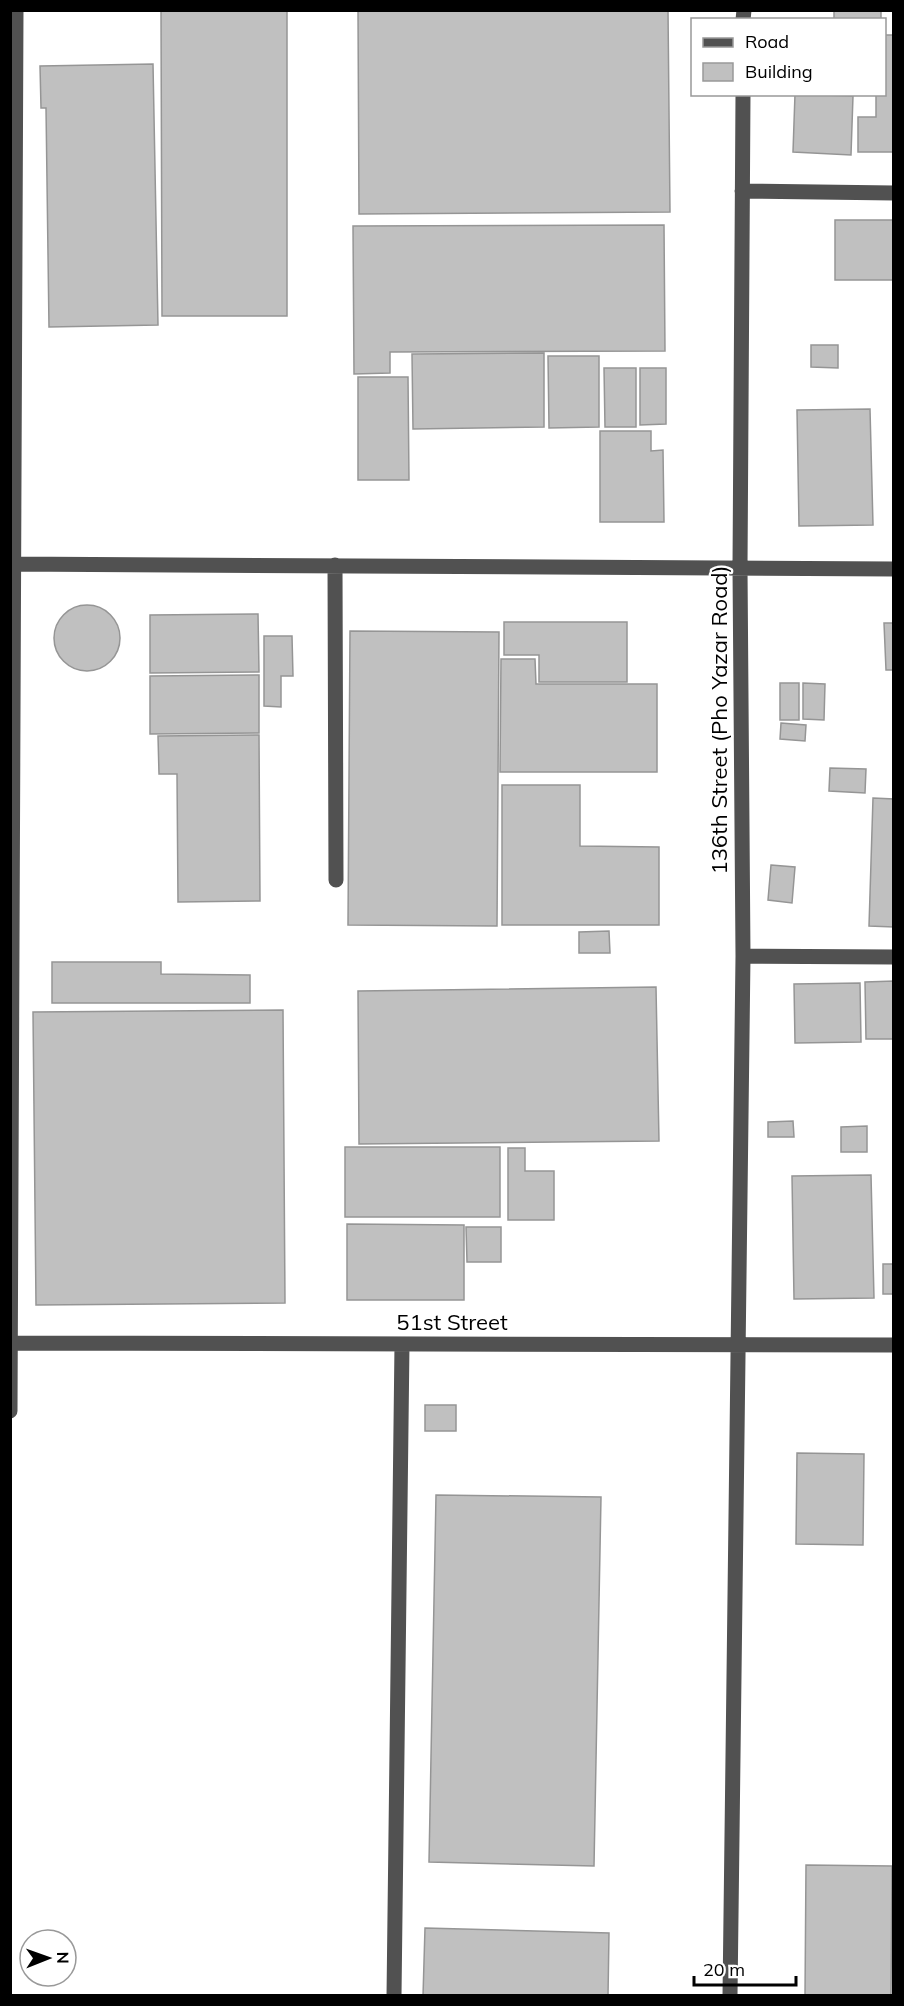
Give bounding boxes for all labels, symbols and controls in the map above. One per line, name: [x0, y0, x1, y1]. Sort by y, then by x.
legend: [691, 18, 886, 96]
text: Road: [745, 30, 789, 53]
text: Building: [745, 60, 813, 83]
street label: 136th Street (Pho Yazar Road): [705, 565, 733, 875]
street label: 51st Street: [396, 1308, 508, 1336]
north arrow: [18, 1928, 78, 1988]
scale bar: [694, 1949, 796, 1987]
text: N: [53, 1952, 73, 1964]
text: 20 m: [703, 1958, 745, 1981]

